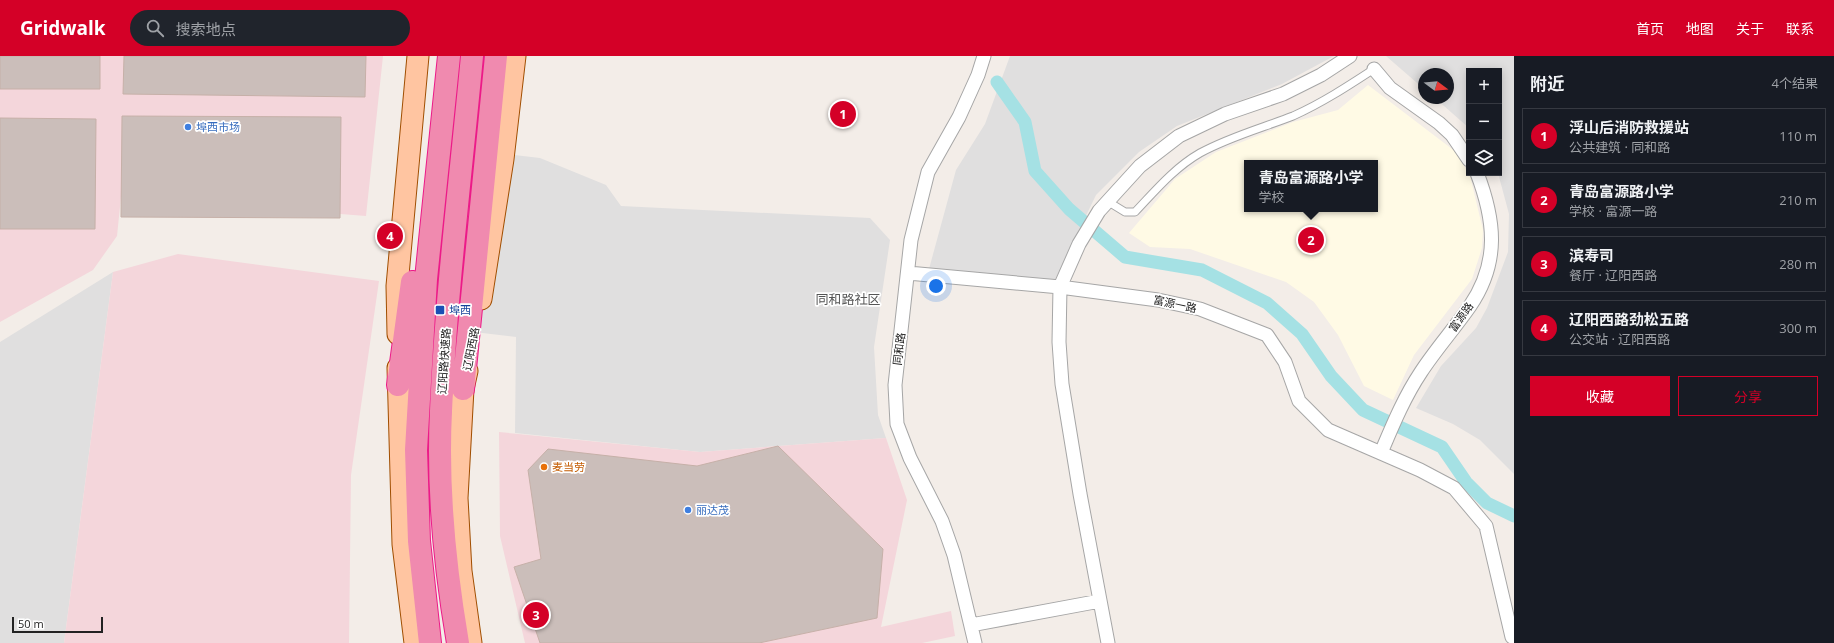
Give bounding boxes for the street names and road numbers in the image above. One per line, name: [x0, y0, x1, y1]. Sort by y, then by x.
street label: 富源一路: [1152, 292, 1198, 315]
street label: 富源路: [1445, 299, 1476, 335]
street label: 辽阳西路: [459, 326, 482, 372]
street label: 辽阳路快速路: [434, 328, 453, 394]
street label: 同和路: [889, 332, 908, 366]

